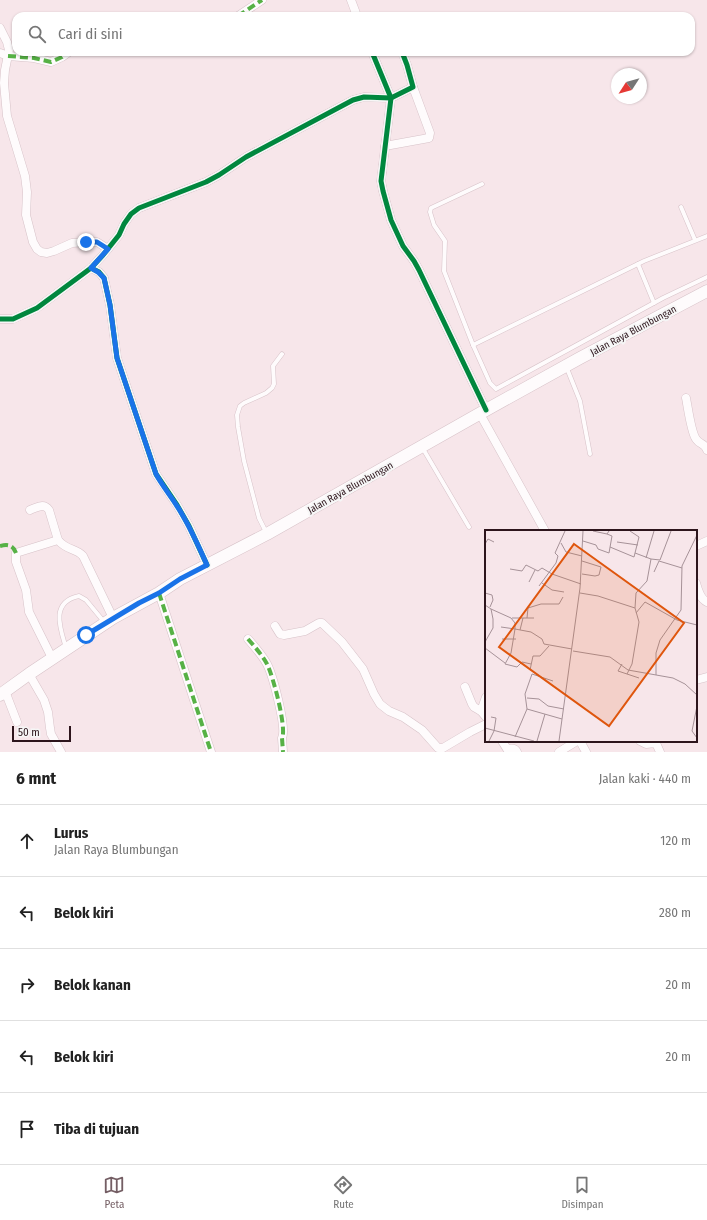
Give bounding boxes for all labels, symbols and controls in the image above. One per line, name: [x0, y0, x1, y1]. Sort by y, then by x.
search box: [12, 12, 695, 56]
icon: search: [26, 23, 48, 45]
text: Cari di sini: [58, 25, 123, 43]
north arrow: [611, 68, 647, 104]
route end: [77, 233, 95, 251]
street label: Jalan Raya Blumbungan: [588, 303, 679, 359]
street label: Jalan Raya Blumbungan: [306, 459, 395, 516]
inset map: [485, 530, 697, 742]
route start: [77, 626, 95, 644]
scale bar: [12, 724, 71, 743]
text: 50 m: [18, 726, 40, 739]
text: 6 mnt: [16, 768, 56, 789]
text: Jalan kaki · 440 m: [599, 771, 691, 786]
text: Lurus: [54, 824, 88, 842]
icon: ahead: [16, 830, 38, 852]
text: 120 m: [660, 833, 691, 848]
text: Jalan Raya Blumbungan: [54, 842, 179, 857]
icon: left: [16, 902, 38, 924]
text: Belok kiri: [54, 904, 114, 922]
text: 280 m: [659, 905, 691, 920]
icon: right: [16, 974, 38, 996]
text: Belok kanan: [54, 976, 131, 994]
text: 20 m: [665, 977, 691, 992]
icon: left: [16, 1046, 38, 1068]
text: Belok kiri: [54, 1048, 114, 1066]
text: 20 m: [665, 1049, 691, 1064]
icon: arrive: [16, 1118, 38, 1140]
text: Tiba di tujuan: [54, 1120, 139, 1138]
tab: Peta: [103, 1174, 125, 1211]
tab: Rute: [332, 1174, 354, 1211]
tab: Disimpan: [561, 1174, 603, 1211]

